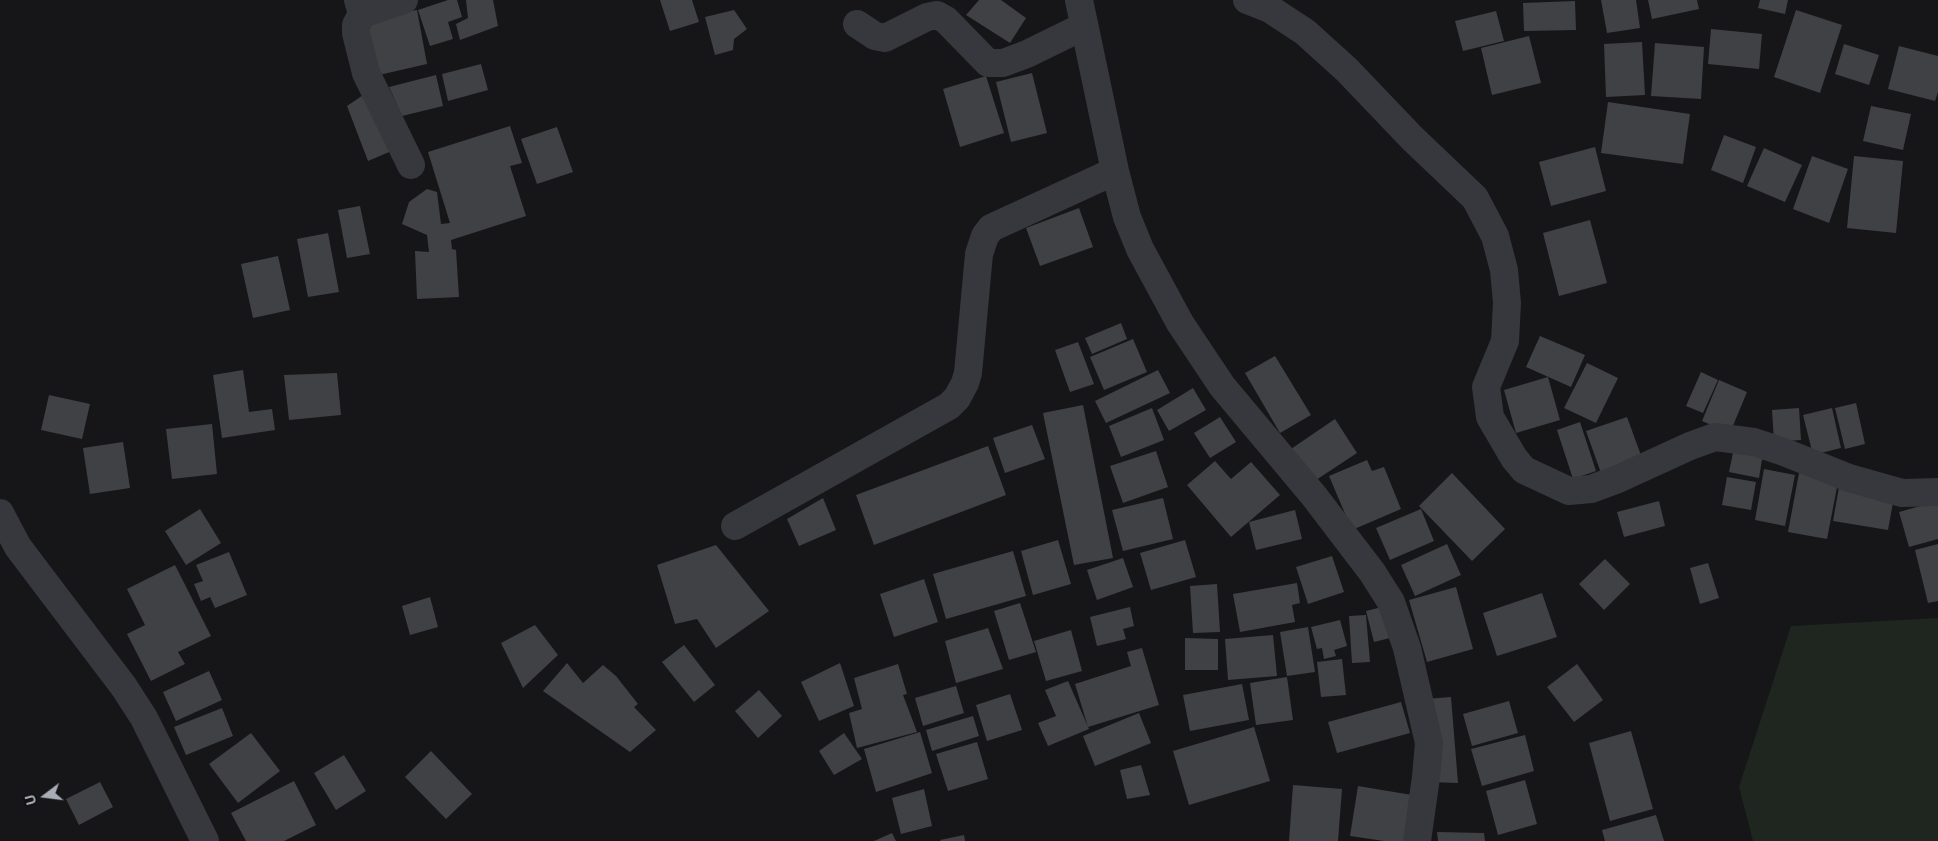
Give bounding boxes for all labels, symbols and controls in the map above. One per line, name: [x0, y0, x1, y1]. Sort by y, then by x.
north arrow: [20, 771, 70, 821]
text: U: [19, 792, 41, 808]

